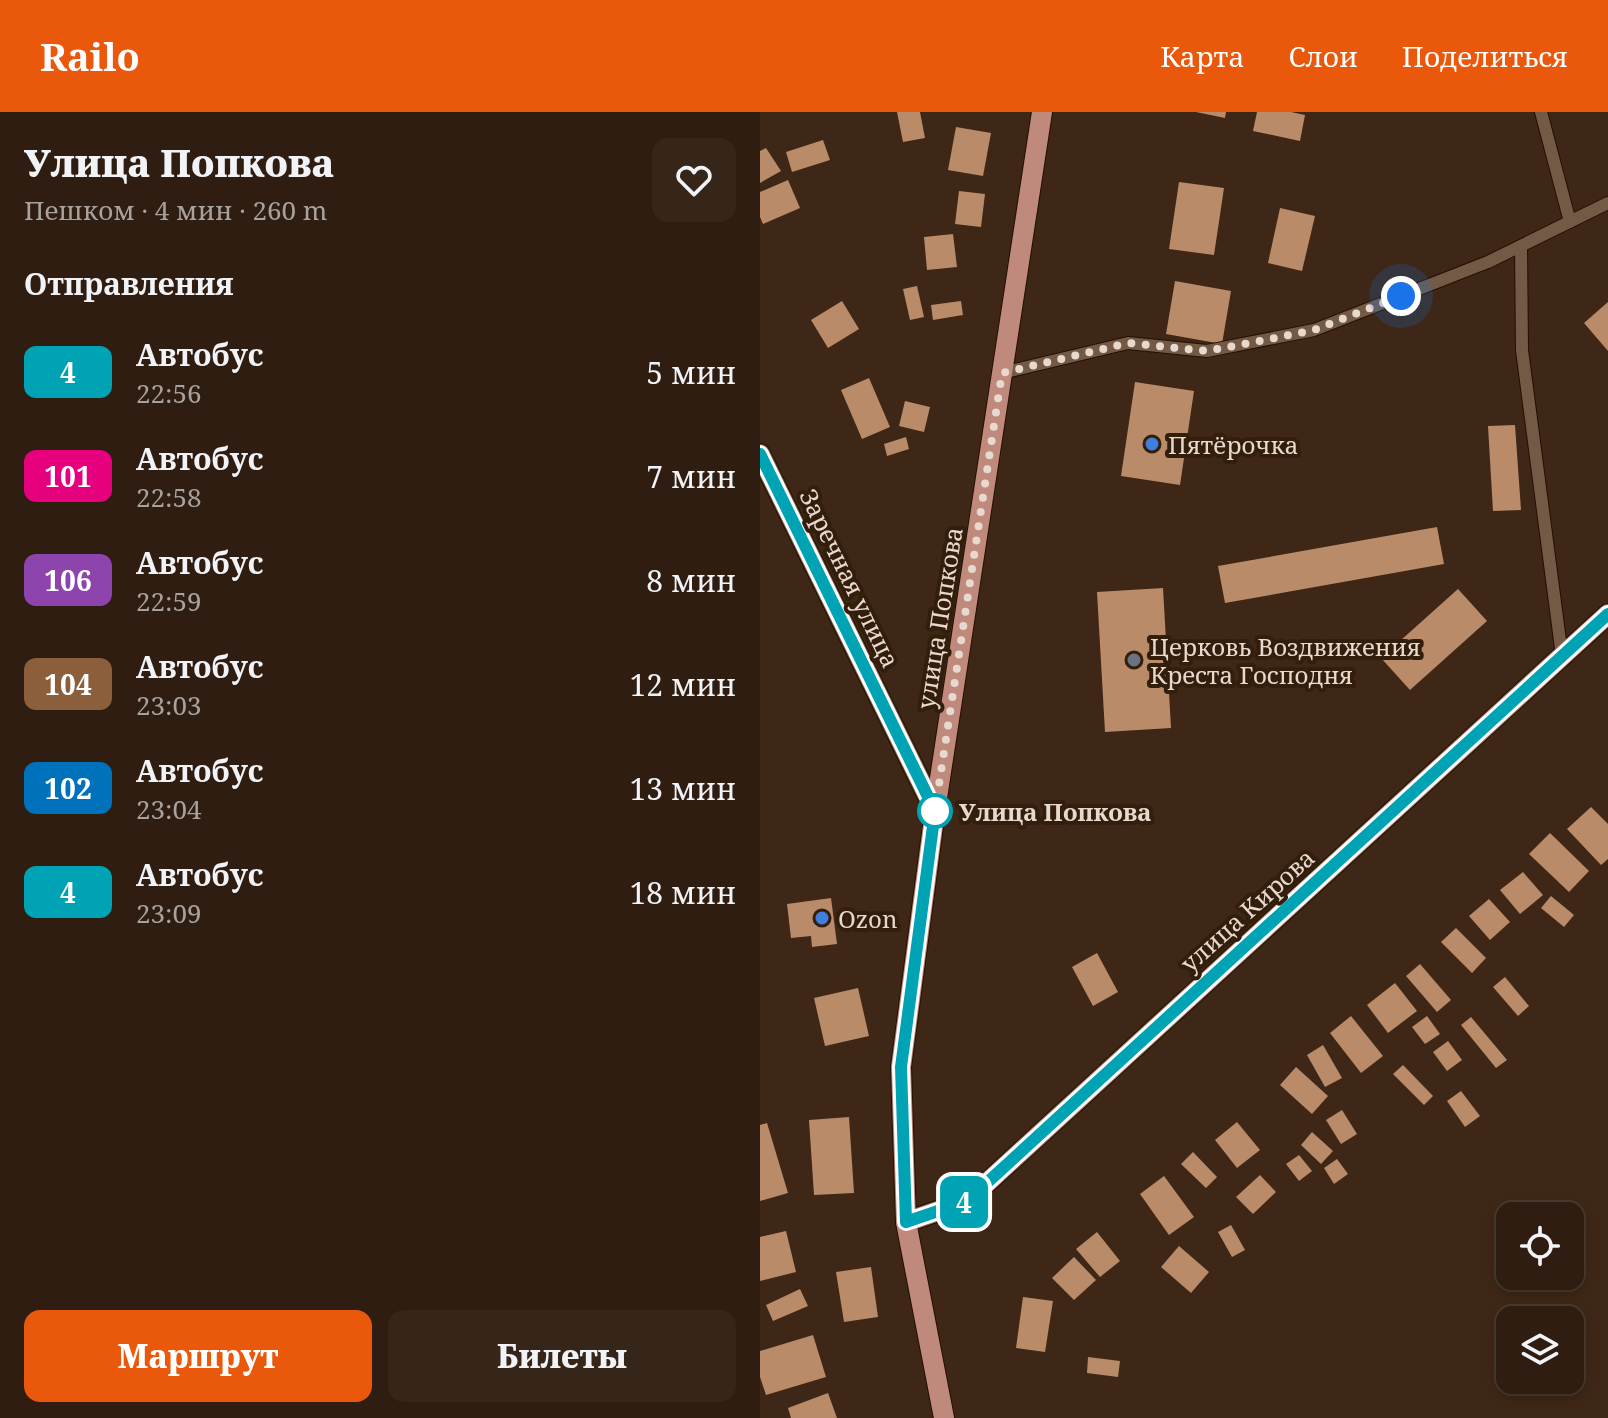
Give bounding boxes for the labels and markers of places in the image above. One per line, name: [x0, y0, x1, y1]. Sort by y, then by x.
place label: Пятёрочка: [1168, 428, 1298, 461]
marker: Пятёрочка: [1143, 435, 1161, 453]
place label: Церковь Воздвижения Креста Господня: [1150, 630, 1421, 691]
marker: Церковь Воздвижения Креста Господня: [1125, 651, 1143, 669]
marker: Улица Попкова: [918, 794, 952, 828]
place label: Улица Попкова: [959, 795, 1152, 828]
place label: Ozon: [838, 902, 897, 935]
marker: Ozon: [813, 909, 831, 927]

